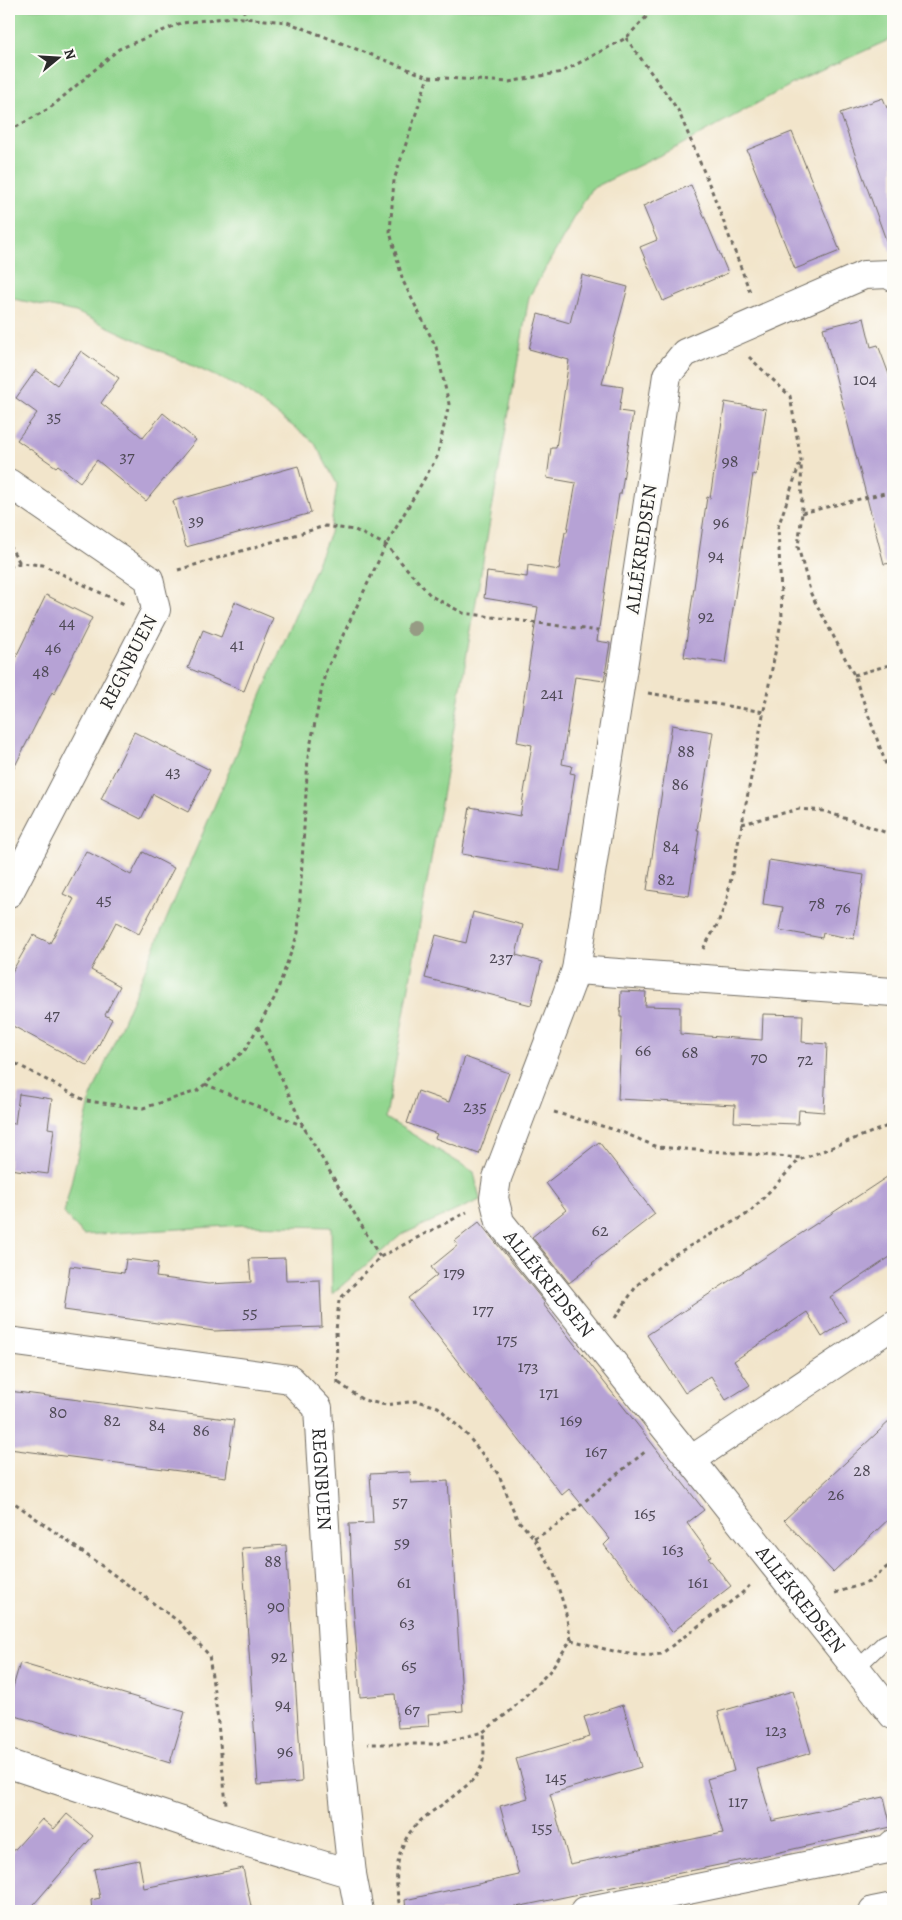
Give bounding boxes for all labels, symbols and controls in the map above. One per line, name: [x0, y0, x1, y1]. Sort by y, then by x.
north arrow: [32, 32, 82, 82]
text: N: [59, 46, 80, 62]
house number: 104: [853, 367, 877, 391]
house number: 35: [46, 404, 62, 428]
house number: 37: [119, 444, 135, 468]
house number: 98: [722, 449, 738, 473]
street label: ALLÉKREDSEN: [618, 483, 663, 616]
house number: 39: [188, 508, 204, 532]
house number: 96: [713, 510, 729, 534]
house number: 94: [708, 543, 724, 567]
house number: 92: [698, 604, 715, 628]
house number: 44: [59, 610, 75, 634]
street label: REGNBUEN: [93, 610, 163, 714]
house number: 41: [230, 632, 244, 656]
house number: 46: [45, 635, 61, 659]
house number: 48: [33, 659, 49, 683]
house number: 241: [541, 681, 563, 705]
house number: 88: [677, 739, 695, 763]
house number: 43: [165, 759, 181, 783]
house number: 86: [671, 772, 689, 796]
house number: 84: [663, 834, 679, 858]
house number: 82: [657, 867, 675, 891]
house number: 45: [96, 887, 112, 911]
house number: 78: [809, 891, 825, 915]
house number: 76: [835, 895, 851, 919]
house number: 237: [489, 945, 513, 969]
house number: 47: [44, 1002, 60, 1026]
house number: 66: [635, 1038, 651, 1062]
house number: 68: [681, 1040, 699, 1064]
house number: 70: [750, 1045, 768, 1069]
house number: 72: [797, 1047, 813, 1071]
house number: 235: [463, 1094, 487, 1118]
house number: 62: [592, 1218, 609, 1242]
street label: ALLÉKREDSEN: [497, 1223, 601, 1343]
house number: 179: [443, 1260, 465, 1284]
house number: 177: [472, 1297, 494, 1321]
house number: 55: [242, 1300, 258, 1324]
house number: 175: [496, 1327, 518, 1351]
house number: 173: [517, 1354, 539, 1378]
house number: 171: [539, 1380, 559, 1404]
house number: 80: [49, 1400, 67, 1424]
house number: 82: [103, 1408, 121, 1432]
house number: 169: [560, 1408, 582, 1432]
house number: 84: [149, 1413, 165, 1437]
house number: 86: [192, 1418, 210, 1442]
street label: REGNBUEN: [306, 1427, 339, 1531]
house number: 167: [585, 1439, 607, 1463]
house number: 28: [853, 1458, 871, 1482]
house number: 26: [828, 1482, 844, 1506]
house number: 57: [392, 1489, 408, 1513]
house number: 165: [634, 1501, 656, 1525]
house number: 59: [394, 1530, 410, 1554]
house number: 163: [662, 1537, 684, 1561]
street label: ALLÉKREDSEN: [749, 1539, 852, 1659]
house number: 88: [264, 1549, 282, 1573]
house number: 61: [397, 1570, 411, 1594]
house number: 161: [688, 1570, 708, 1594]
house number: 90: [267, 1594, 285, 1618]
house number: 63: [399, 1610, 415, 1634]
house number: 92: [271, 1644, 288, 1668]
house number: 65: [401, 1653, 417, 1677]
house number: 94: [275, 1692, 291, 1716]
house number: 67: [404, 1697, 420, 1721]
house number: 123: [765, 1718, 787, 1742]
house number: 96: [277, 1739, 293, 1763]
house number: 145: [545, 1765, 567, 1789]
house number: 117: [728, 1789, 748, 1813]
house number: 155: [531, 1815, 553, 1839]

